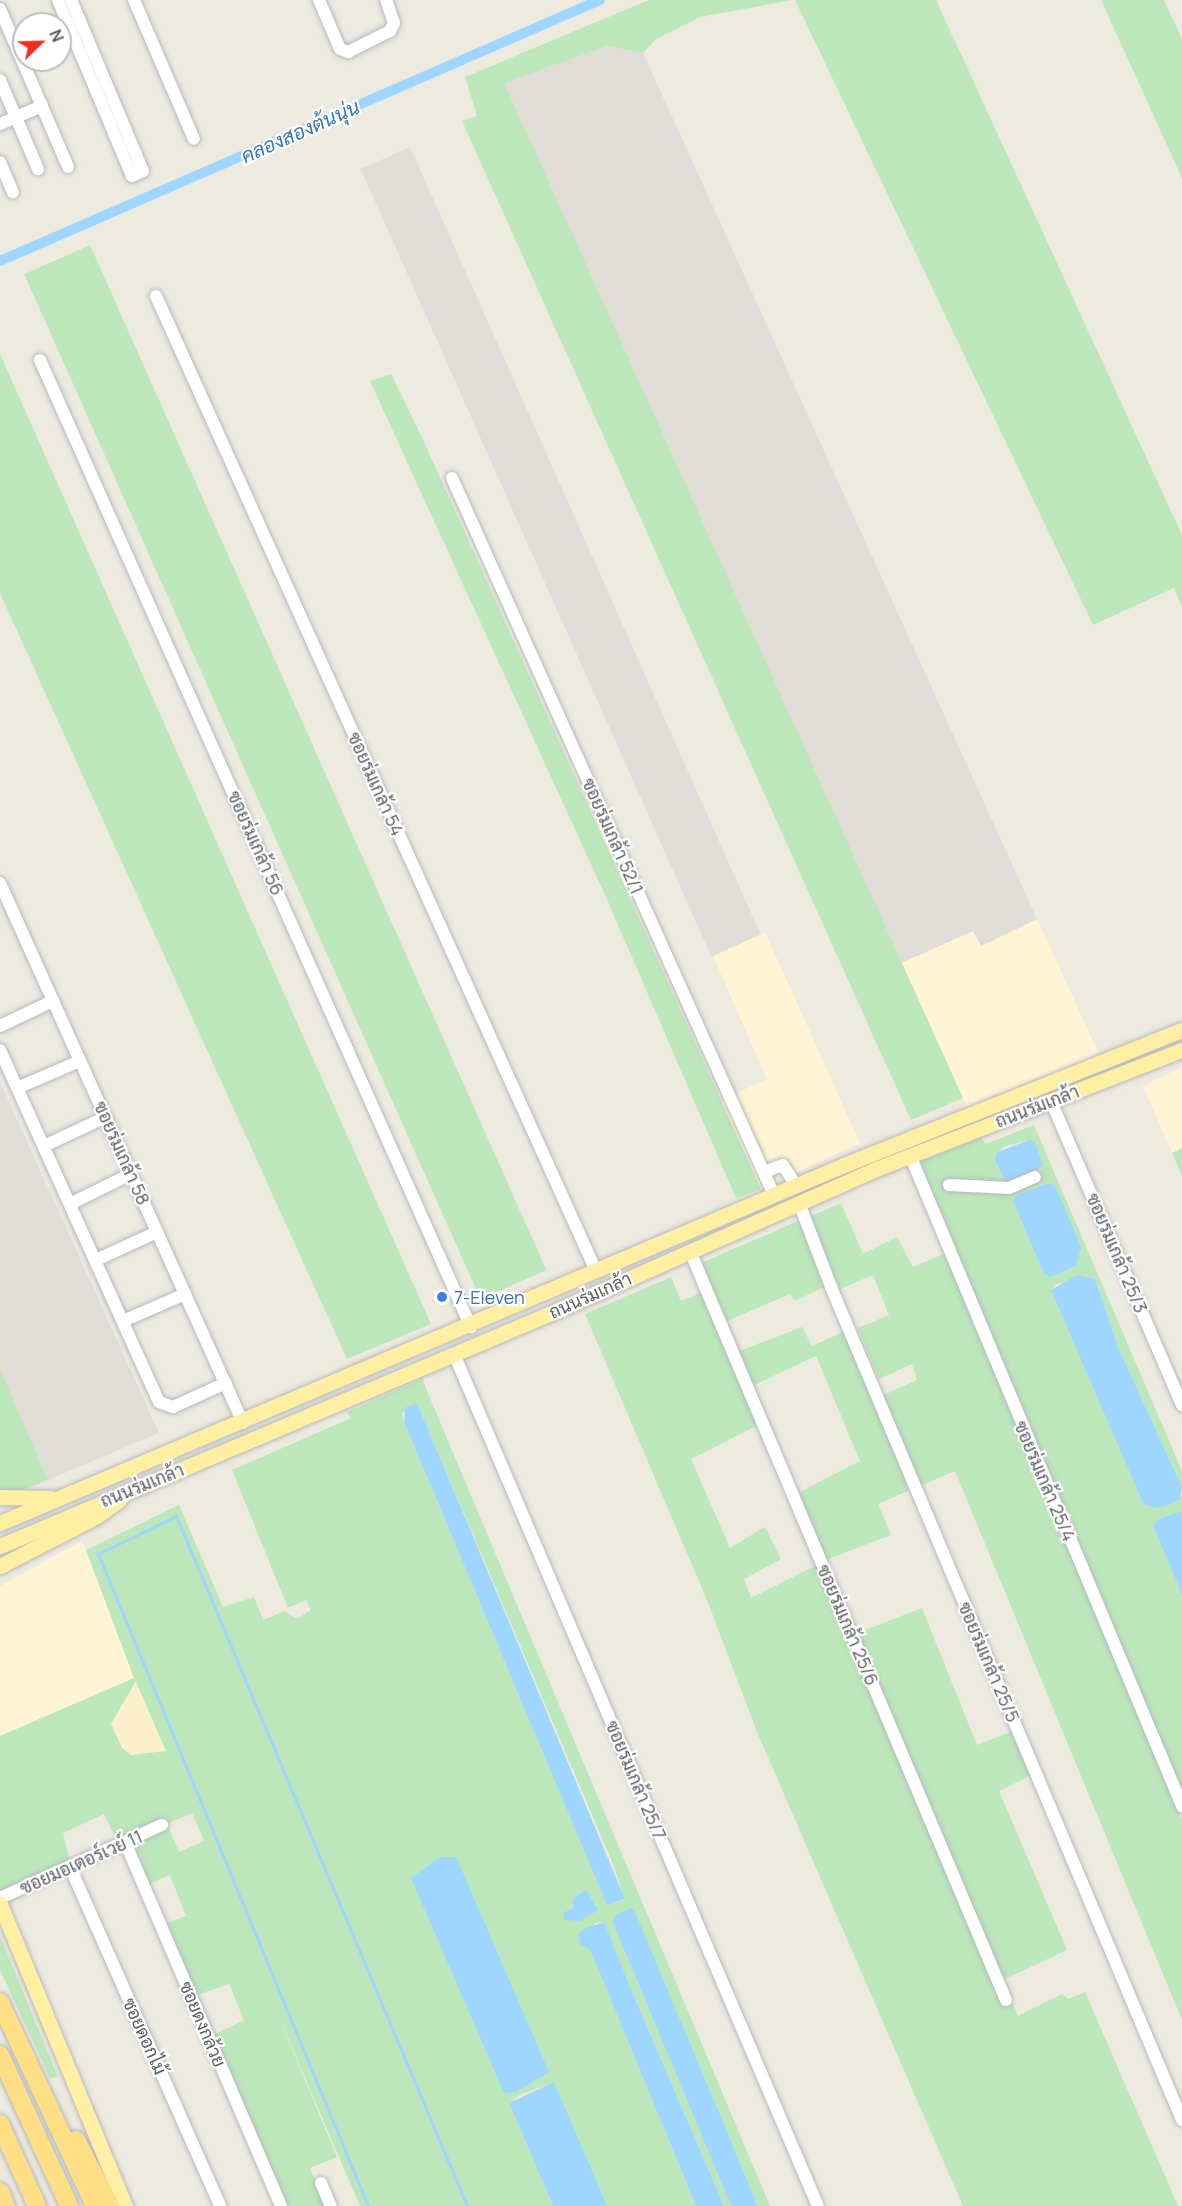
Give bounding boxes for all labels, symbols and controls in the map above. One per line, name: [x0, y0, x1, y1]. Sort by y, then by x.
north arrow: [12, 12, 72, 72]
text: N: [44, 26, 69, 45]
water label: คลองสองต้นนุ่น: [237, 94, 363, 168]
street label: ซอยร่มเกล้า 54: [343, 729, 409, 839]
street label: ซอยร่มเกล้า 52/1: [578, 775, 648, 897]
street label: ซอยร่มเกล้า 56: [223, 787, 289, 899]
street label: ถนนร่มเกล้า: [992, 1080, 1082, 1132]
street label: ซอยร่มเกล้า 58: [90, 1098, 154, 1208]
street label: ซอยร่มเกล้า 25/3: [1082, 1190, 1152, 1316]
street label: ถนนร่มเกล้า: [545, 1267, 635, 1323]
place label: 7-Eleven: [454, 1286, 525, 1308]
marker: 7-Eleven: [435, 1290, 449, 1304]
street label: ซอยร่มเกล้า 25/4: [1010, 1418, 1080, 1544]
street label: ถนนร่มเกล้า: [97, 1458, 187, 1512]
street label: ซอยร่มเกล้า 25/6: [813, 1561, 883, 1689]
street label: ซอยร่มเกล้า 25/5: [954, 1599, 1024, 1725]
street label: ซอยร่มเกล้า 25/7: [601, 1717, 671, 1843]
street label: ซอยมอเตอร์เวย์ 11: [16, 1825, 146, 1899]
street label: ซอยดงกล้วย: [175, 1978, 231, 2070]
street label: ซอยดอกไม้: [119, 1994, 171, 2078]

